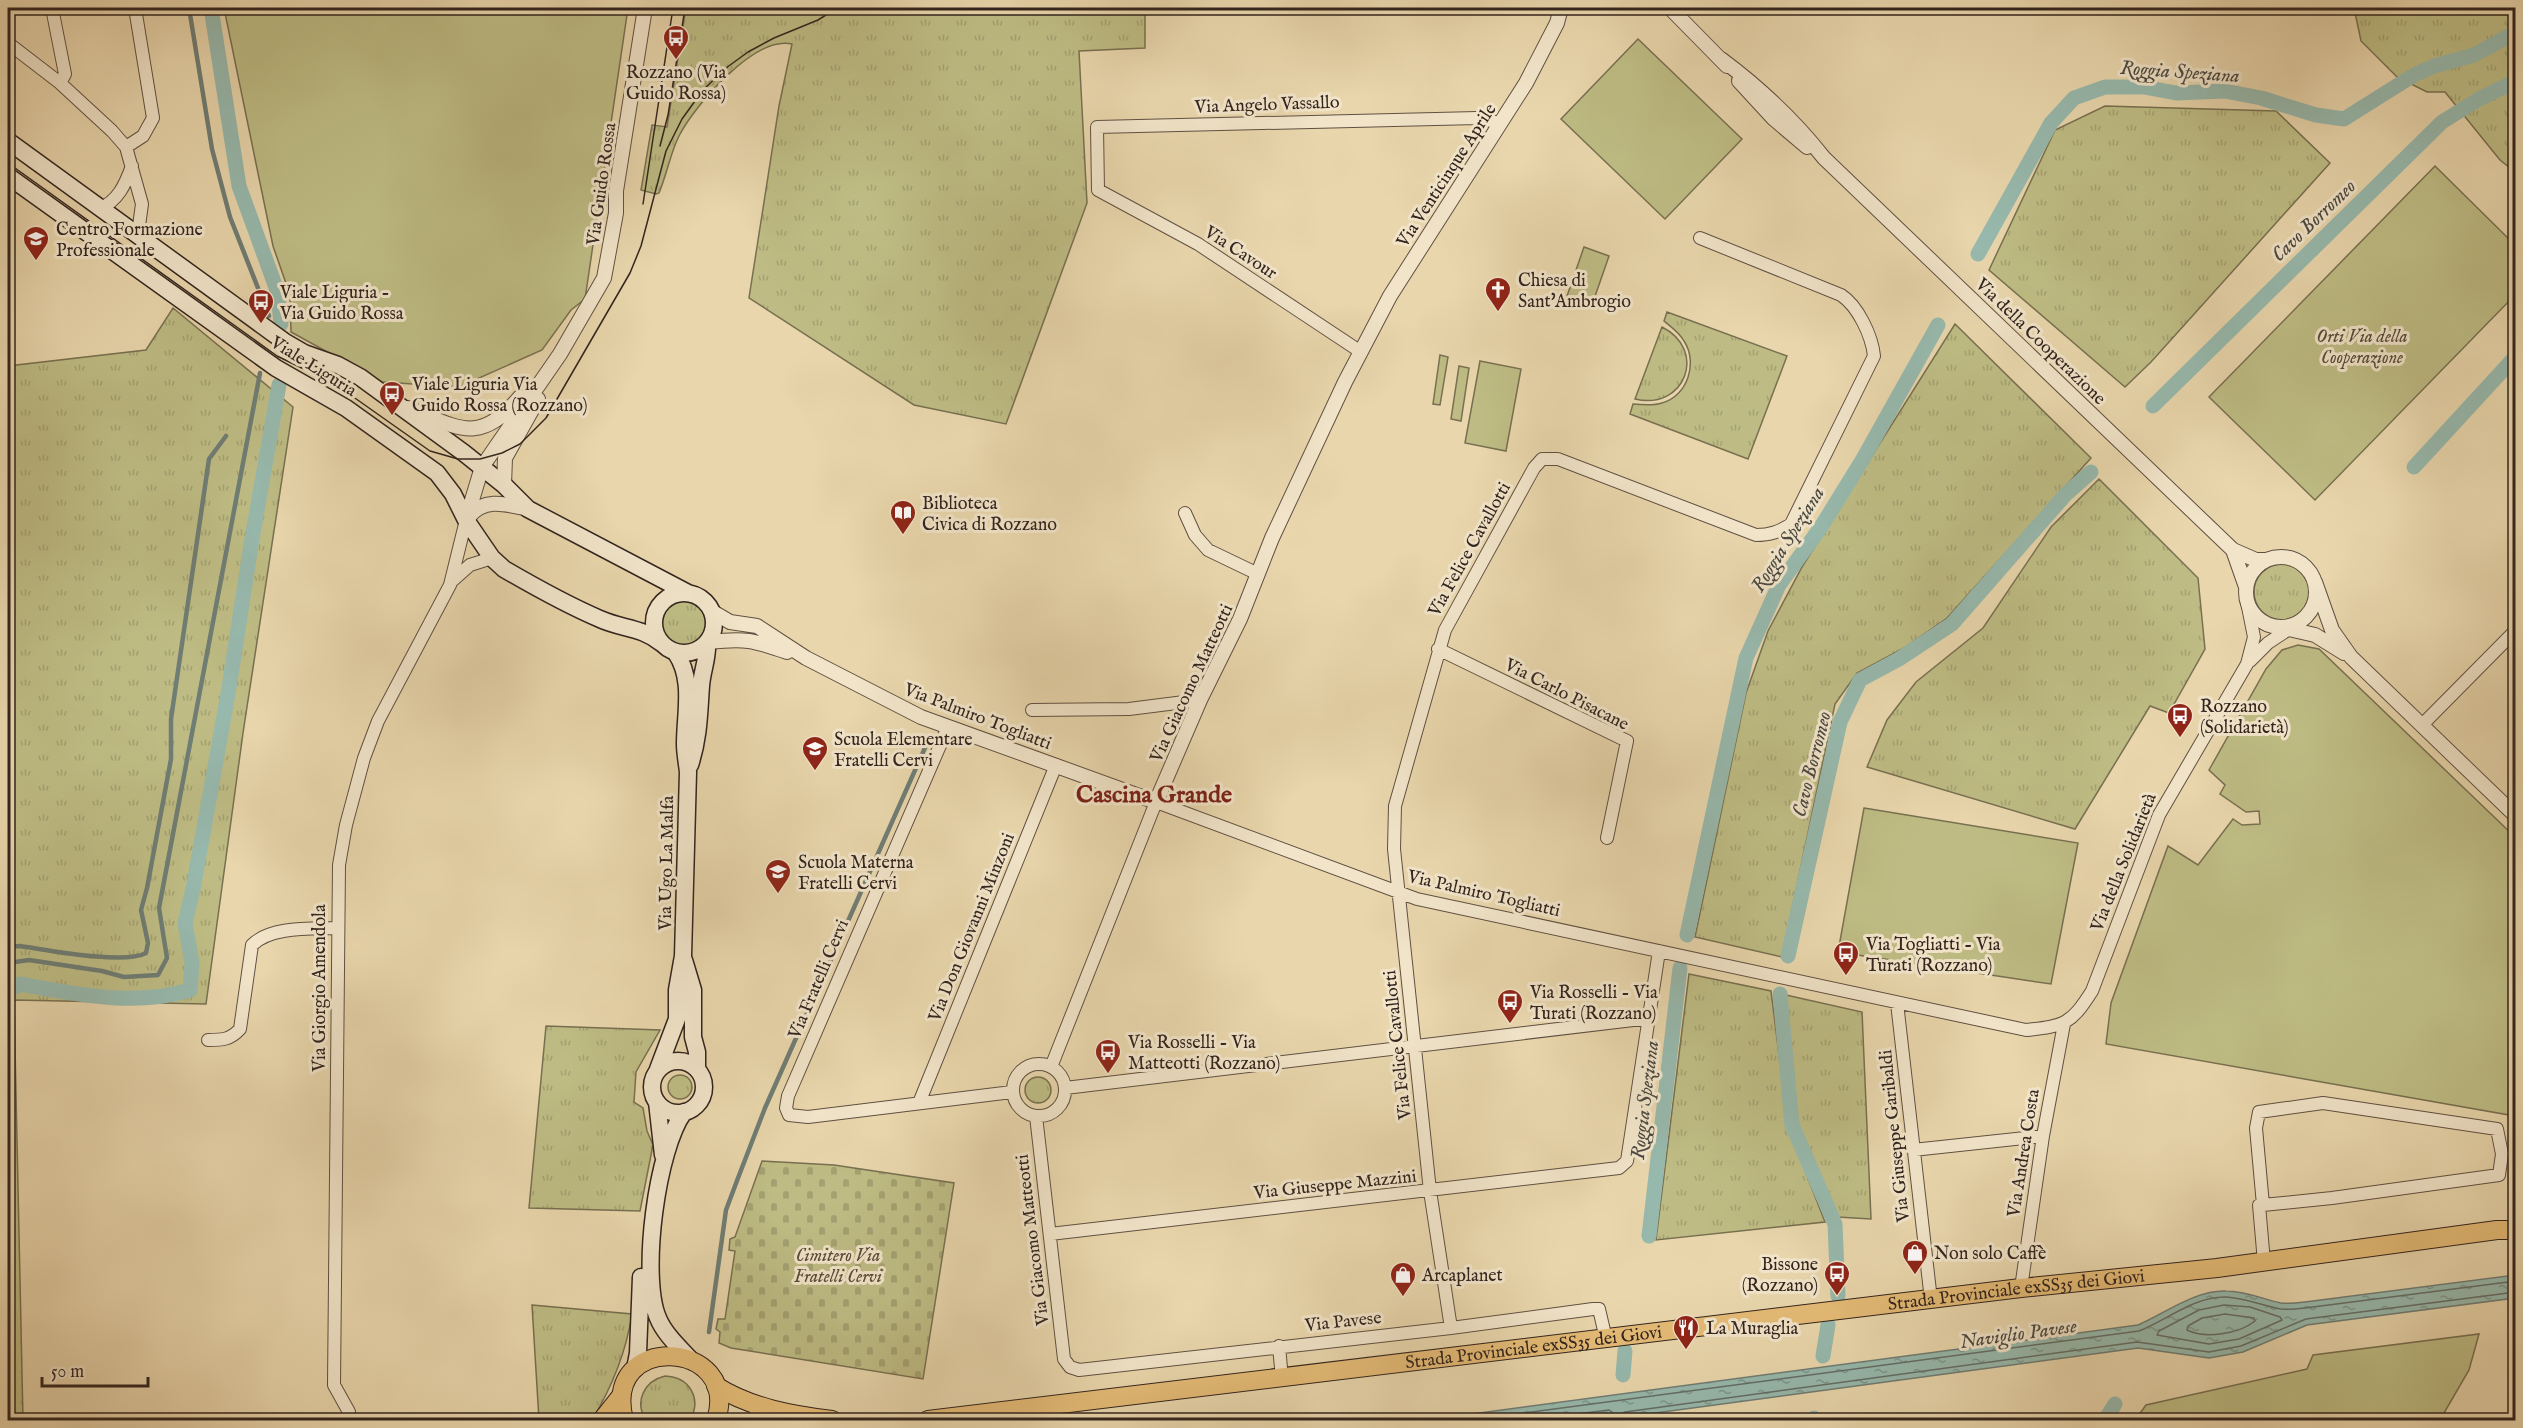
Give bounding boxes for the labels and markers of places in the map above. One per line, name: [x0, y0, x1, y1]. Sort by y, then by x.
bus stop icon: Rozzano (Via Guido Rossa): [661, 23, 691, 61]
place label: Rozzano (Via Guido Rossa): [626, 62, 726, 106]
place label: Centro Formazione Professionale: [56, 219, 203, 263]
school or university icon: Centro Formazione Professionale: [21, 224, 51, 262]
place label: Chiesa di Sant'Ambrogio: [1518, 270, 1631, 314]
church icon: Chiesa di Sant'Ambrogio: [1483, 275, 1513, 313]
place label: Viale Liguria - Via Guido Rossa: [279, 282, 404, 326]
bus stop icon: Viale Liguria - Via Guido Rossa: [246, 287, 276, 325]
place label: Viale Liguria Via Guido Rossa (Rozzano): [411, 374, 588, 418]
bus stop icon: Viale Liguria Via Guido Rossa (Rozzano): [377, 379, 407, 417]
place label: Biblioteca Civica di Rozzano: [922, 493, 1057, 537]
library icon: Biblioteca Civica di Rozzano: [888, 498, 918, 536]
place label: Rozzano (Solidarietà): [2200, 696, 2289, 740]
bus stop icon: Rozzano (Solidarietà): [2165, 701, 2195, 739]
place label: Scuola Elementare Fratelli Cervi: [834, 729, 973, 773]
school or university icon: Scuola Elementare Fratelli Cervi: [800, 734, 830, 772]
place label: Scuola Materna Fratelli Cervi: [798, 852, 914, 896]
school or university icon: Scuola Materna Fratelli Cervi: [763, 857, 793, 895]
place label: Via Togliatti - Via Turati (Rozzano): [1865, 934, 2001, 978]
bus stop icon: Via Togliatti - Via Turati (Rozzano): [1831, 939, 1861, 977]
place label: Via Rosselli - Via Turati (Rozzano): [1529, 982, 1658, 1026]
bus stop icon: Via Rosselli - Via Turati (Rozzano): [1495, 987, 1525, 1025]
place label: Via Rosselli - Via Matteotti (Rozzano): [1127, 1032, 1280, 1076]
bus stop icon: Via Rosselli - Via Matteotti (Rozzano): [1093, 1037, 1123, 1075]
shop icon: Non solo Caffè: [1900, 1238, 1930, 1276]
place label: Non solo Caffè: [1934, 1243, 2046, 1266]
place label: Bissone (Rozzano): [1742, 1254, 1818, 1298]
bus stop icon: Bissone (Rozzano): [1822, 1259, 1852, 1297]
shop icon: Arcaplanet: [1388, 1260, 1418, 1298]
place label: Arcaplanet: [1421, 1265, 1503, 1288]
restaurant icon: La Muraglia: [1671, 1313, 1701, 1351]
place label: La Muraglia: [1706, 1318, 1798, 1341]

